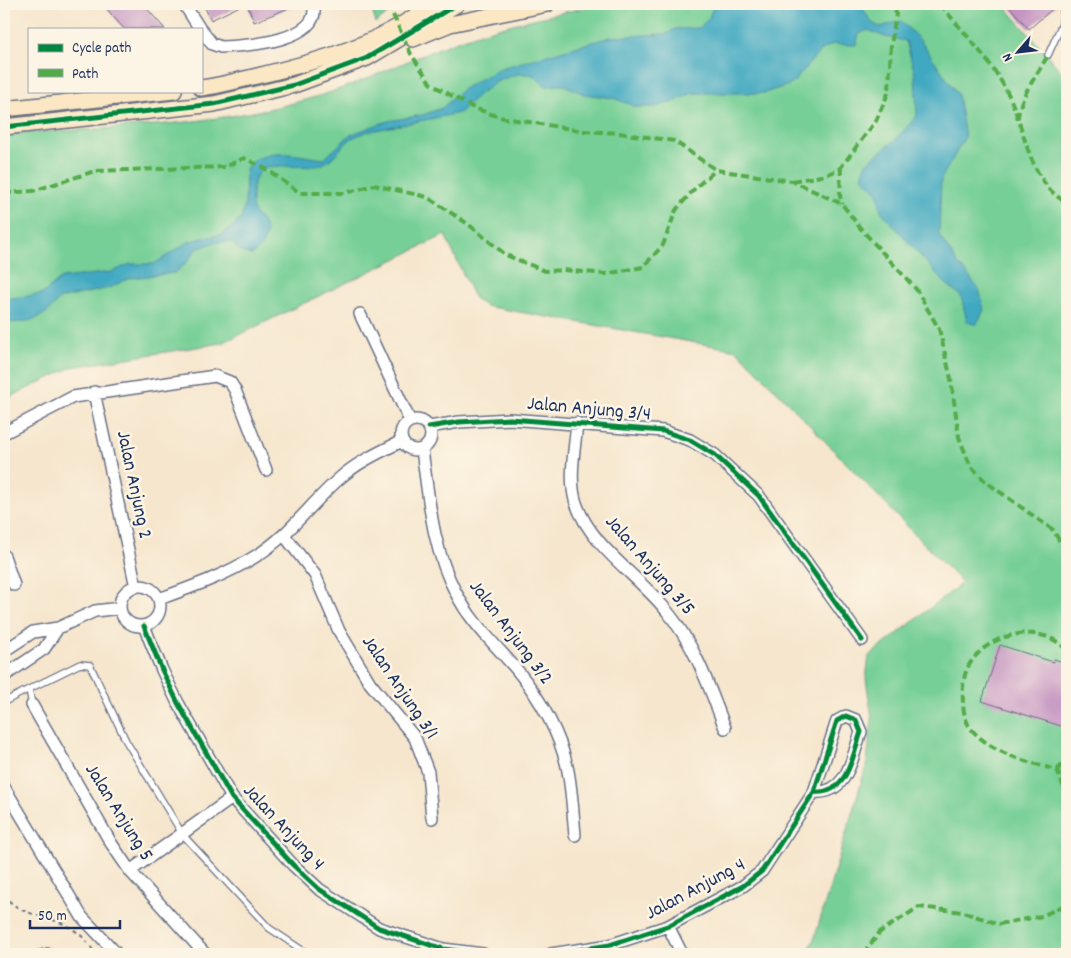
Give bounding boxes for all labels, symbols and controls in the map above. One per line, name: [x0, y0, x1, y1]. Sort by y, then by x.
legend: [28, 28, 202, 92]
north arrow: [994, 28, 1044, 78]
text: Cycle path: [72, 38, 132, 60]
text: N: [998, 49, 1019, 65]
text: Path: [72, 64, 98, 86]
street label: Jalan Anjung 3/4: [526, 391, 652, 429]
street label: Jalan Anjung 2: [108, 428, 158, 542]
street label: Jalan Anjung 3/5: [597, 510, 701, 622]
street label: Jalan Anjung 3/2: [461, 575, 559, 691]
street label: Jalan Anjung 3/1: [354, 630, 444, 746]
street label: Jalan Anjung 5: [77, 759, 159, 867]
street label: Jalan Anjung 4: [235, 778, 331, 878]
street label: Jalan Anjung 4: [641, 852, 751, 928]
scale bar: [30, 898, 120, 930]
text: 50 m: [38, 906, 67, 928]

